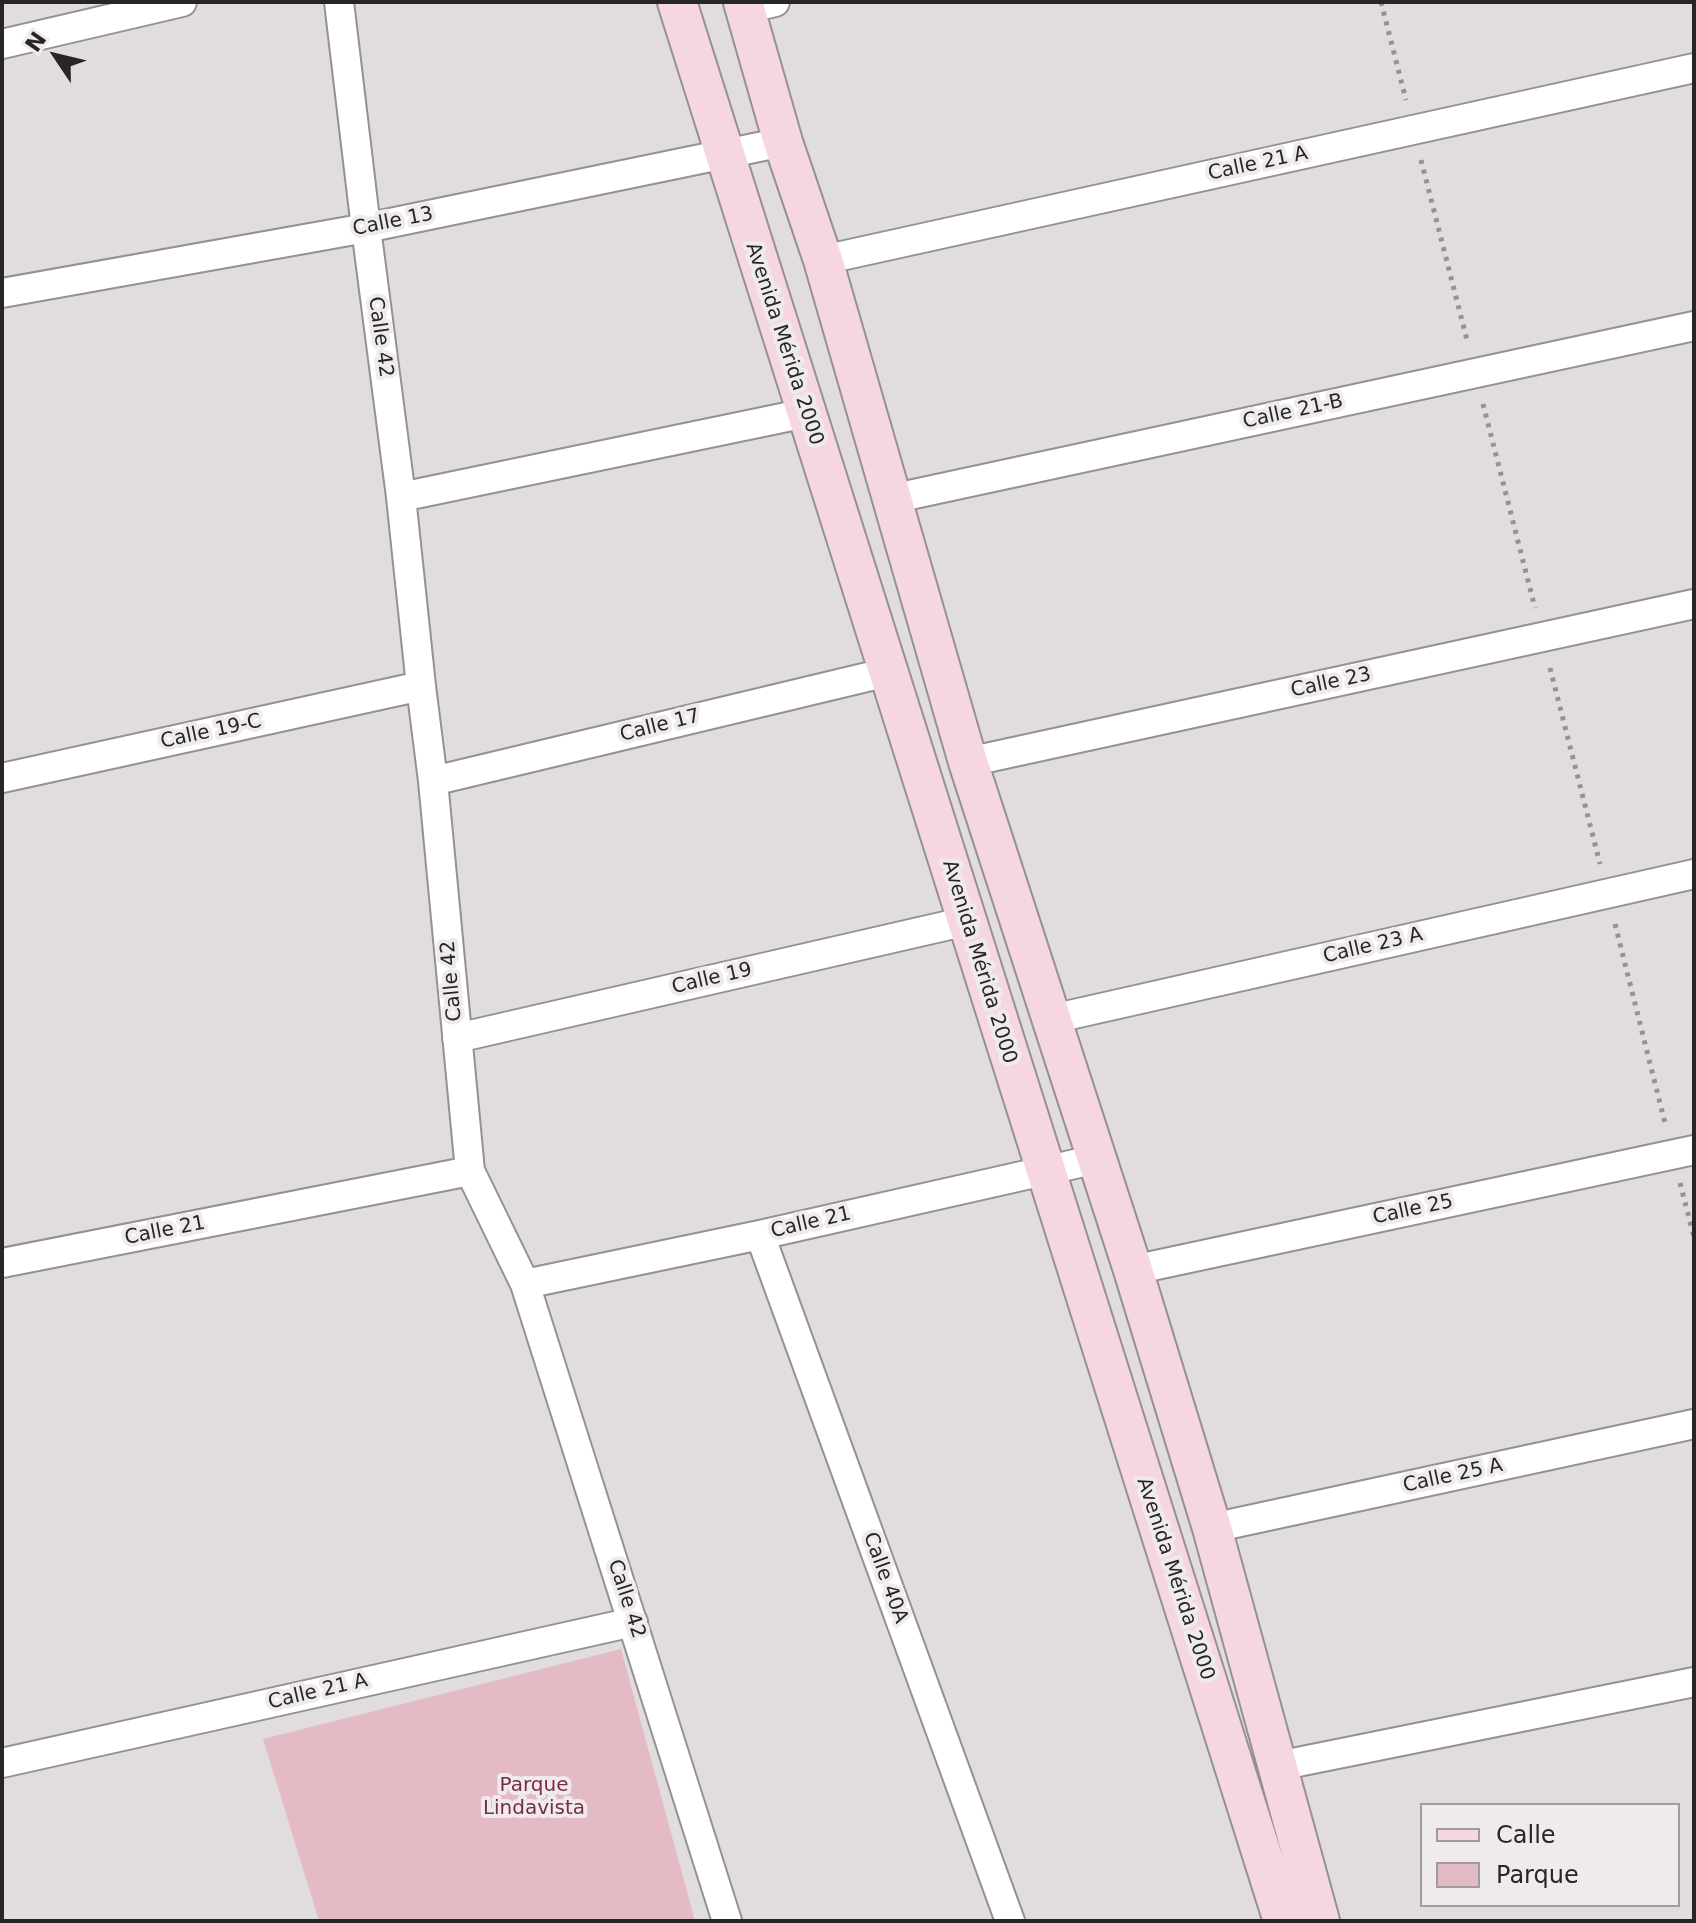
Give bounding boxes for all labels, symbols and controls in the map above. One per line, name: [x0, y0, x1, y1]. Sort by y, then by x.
north arrow: [16, 16, 96, 96]
text: N: [20, 27, 51, 57]
street label: Calle 21 A: [1206, 142, 1310, 186]
street label: Calle 13: [351, 202, 435, 242]
street label: Avenida Mérida 2000: [740, 240, 828, 448]
street label: Calle 42: [362, 295, 398, 379]
street label: Calle 21-B: [1241, 390, 1345, 434]
street label: Calle 23: [1289, 663, 1373, 703]
street label: Calle 17: [618, 705, 702, 747]
street label: Calle 19-C: [158, 710, 264, 754]
street label: Avenida Mérida 2000: [937, 857, 1021, 1067]
street label: Calle 23 A: [1321, 923, 1425, 969]
street label: Calle 42: [436, 939, 468, 1023]
street label: Calle 19: [670, 958, 754, 1000]
street label: Calle 25: [1371, 1190, 1455, 1230]
street label: Calle 21: [769, 1202, 853, 1244]
street label: Calle 21: [123, 1211, 207, 1251]
street label: Calle 25 A: [1401, 1454, 1505, 1498]
street label: Avenida Mérida 2000: [1131, 1475, 1219, 1683]
street label: Calle 40A: [857, 1529, 913, 1627]
street label: Calle 42: [602, 1557, 650, 1641]
street label: Calle 21 A: [266, 1669, 370, 1715]
park label: Parque Lindavista: [483, 1774, 585, 1821]
legend: [1420, 1803, 1680, 1907]
text: Calle: [1496, 1821, 1556, 1849]
text: Parque: [1496, 1861, 1579, 1889]

